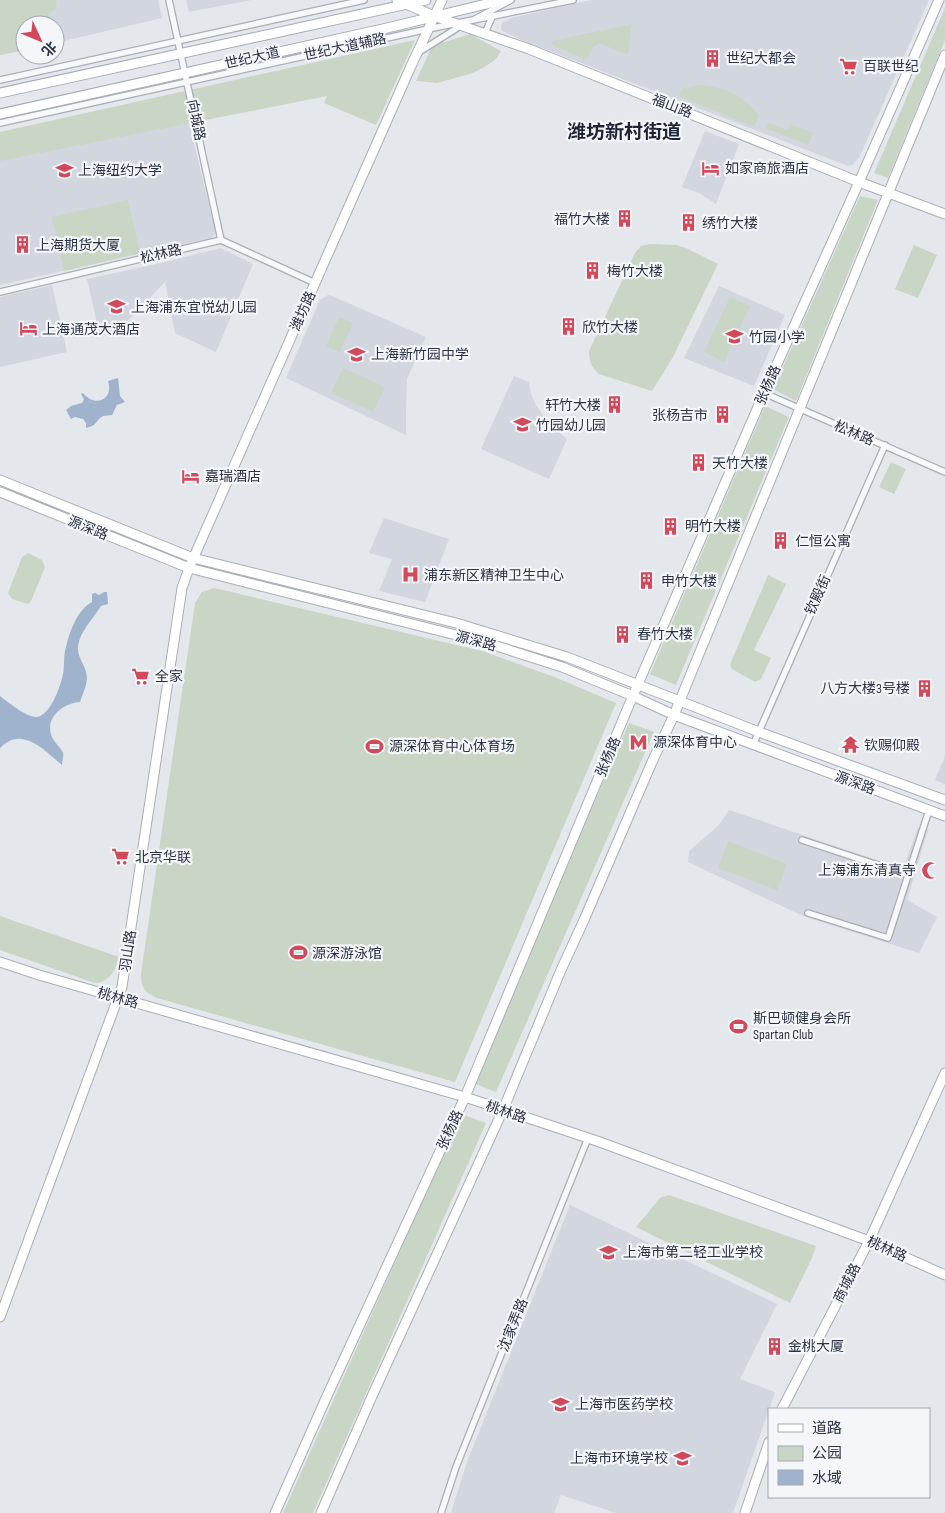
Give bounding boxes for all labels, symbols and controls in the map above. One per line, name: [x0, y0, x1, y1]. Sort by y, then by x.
north arrow: [15, 15, 65, 65]
street label: 世纪大道辅路: [302, 30, 388, 64]
text: 北: [38, 38, 60, 60]
street label: 世纪大道: [223, 43, 281, 73]
building icon: 世纪大都会: [702, 48, 722, 68]
place label: 世纪大都会: [726, 50, 796, 67]
supermarket icon: 百联世纪: [839, 56, 859, 76]
place label: 百联世纪: [863, 58, 919, 75]
street label: 福山路: [649, 91, 695, 121]
street label: 向城路: [183, 98, 209, 142]
district label: 潍坊新村街道: [567, 121, 681, 144]
hotel icon: 如家商旅酒店: [701, 158, 721, 178]
school or university icon: 上海纽约大学: [54, 160, 74, 180]
place label: 如家商旅酒店: [725, 160, 809, 177]
place label: 上海纽约大学: [78, 162, 162, 179]
building icon: 福竹大楼: [614, 209, 634, 229]
place label: 福竹大楼: [554, 211, 610, 228]
building icon: 绣竹大楼: [678, 213, 698, 233]
place label: 绣竹大楼: [702, 215, 758, 232]
building icon: 上海期货大厦: [12, 235, 32, 255]
place label: 上海期货大厦: [36, 237, 120, 254]
street label: 松林路: [139, 241, 183, 267]
building icon: 梅竹大楼: [583, 261, 603, 281]
place label: 梅竹大楼: [607, 263, 663, 280]
street label: 潍坊路: [287, 288, 319, 334]
school or university icon: 上海浦东宜悦幼儿园: [107, 297, 127, 317]
place label: 上海浦东宜悦幼儿园: [131, 299, 257, 316]
building icon: 欣竹大楼: [558, 317, 578, 337]
hotel icon: 上海通茂大酒店: [18, 319, 38, 339]
place label: 欣竹大楼: [582, 319, 638, 336]
place label: 上海通茂大酒店: [42, 321, 140, 338]
school or university icon: 竹园小学: [725, 327, 745, 347]
place label: 竹园小学: [749, 329, 805, 346]
school or university icon: 上海新竹园中学: [347, 344, 367, 364]
place label: 上海新竹园中学: [371, 346, 469, 363]
street label: 张杨路: [752, 362, 784, 408]
building icon: 轩竹大楼: [605, 395, 625, 415]
place label: 轩竹大楼: [545, 397, 601, 414]
building icon: 张杨吉市: [712, 405, 732, 425]
place label: 张杨吉市: [652, 407, 708, 424]
school or university icon: 竹园幼儿园: [512, 415, 532, 435]
place label: 竹园幼儿园: [536, 417, 606, 434]
street label: 松林路: [831, 417, 877, 449]
building icon: 天竹大楼: [688, 453, 708, 473]
place label: 天竹大楼: [712, 455, 768, 472]
hotel icon: 嘉瑞酒店: [181, 466, 201, 486]
place label: 嘉瑞酒店: [205, 468, 261, 485]
street label: 源深路: [65, 512, 111, 544]
building icon: 明竹大楼: [661, 516, 681, 536]
place label: 明竹大楼: [685, 518, 741, 535]
building icon: 仁恒公寓: [771, 531, 791, 551]
place label: 仁恒公寓: [795, 533, 851, 550]
hospital icon: 浦东新区精神卫生中心: [400, 565, 420, 585]
place label: 浦东新区精神卫生中心: [424, 567, 564, 584]
building icon: 申竹大楼: [637, 571, 657, 591]
street label: 钦殿街: [802, 572, 834, 618]
place label: 申竹大楼: [661, 573, 717, 590]
building icon: 春竹大楼: [613, 624, 633, 644]
place label: 春竹大楼: [637, 626, 693, 643]
street label: 源深路: [454, 627, 498, 655]
supermarket icon: 全家: [131, 666, 151, 686]
place label: 全家: [155, 668, 183, 685]
building icon: 八方大楼3号楼: [914, 678, 934, 698]
place label: 八方大楼3号楼: [820, 680, 910, 697]
metro station icon: 源深体育中心: [629, 732, 649, 752]
street label: 张杨路: [592, 734, 624, 780]
place label: 源深体育中心: [653, 734, 737, 751]
temple icon: 钦赐仰殿: [840, 735, 860, 755]
sports icon: 源深体育中心体育场: [365, 736, 385, 756]
place label: 钦赐仰殿: [864, 737, 920, 754]
place label: 源深体育中心体育场: [389, 738, 515, 755]
street label: 源深路: [832, 768, 878, 798]
supermarket icon: 北京华联: [111, 847, 131, 867]
place label: 北京华联: [135, 849, 191, 866]
mosque icon: 上海浦东清真寺: [920, 860, 940, 880]
place label: 上海浦东清真寺: [818, 862, 916, 879]
street label: 羽山路: [116, 929, 140, 973]
sports icon: 源深游泳馆: [288, 943, 308, 963]
place label: 源深游泳馆: [312, 945, 382, 962]
street label: 桃林路: [95, 984, 141, 1012]
place label: 斯巴顿健身会所 Spartan Club: [753, 1010, 851, 1043]
sports icon: 斯巴顿健身会所 Spartan Club: [729, 1016, 749, 1036]
street label: 桃林路: [483, 1097, 529, 1127]
street label: 张杨路: [433, 1107, 467, 1153]
street label: 桃林路: [864, 1233, 910, 1265]
school or university icon: 上海市第二轻工业学校: [599, 1242, 619, 1262]
place label: 上海市第二轻工业学校: [623, 1244, 763, 1261]
street label: 商城路: [830, 1260, 864, 1306]
street label: 沈家弄路: [495, 1296, 531, 1354]
building icon: 金桃大厦: [764, 1336, 784, 1356]
place label: 金桃大厦: [788, 1338, 844, 1355]
school or university icon: 上海市医药学校: [551, 1394, 571, 1414]
place label: 上海市医药学校: [575, 1396, 673, 1413]
legend: [768, 1408, 930, 1498]
text: 道路: [812, 1419, 842, 1438]
text: 公园: [812, 1444, 842, 1463]
school or university icon: 上海市环境学校: [672, 1448, 692, 1468]
place label: 上海市环境学校: [570, 1450, 668, 1467]
text: 水域: [812, 1469, 842, 1488]

